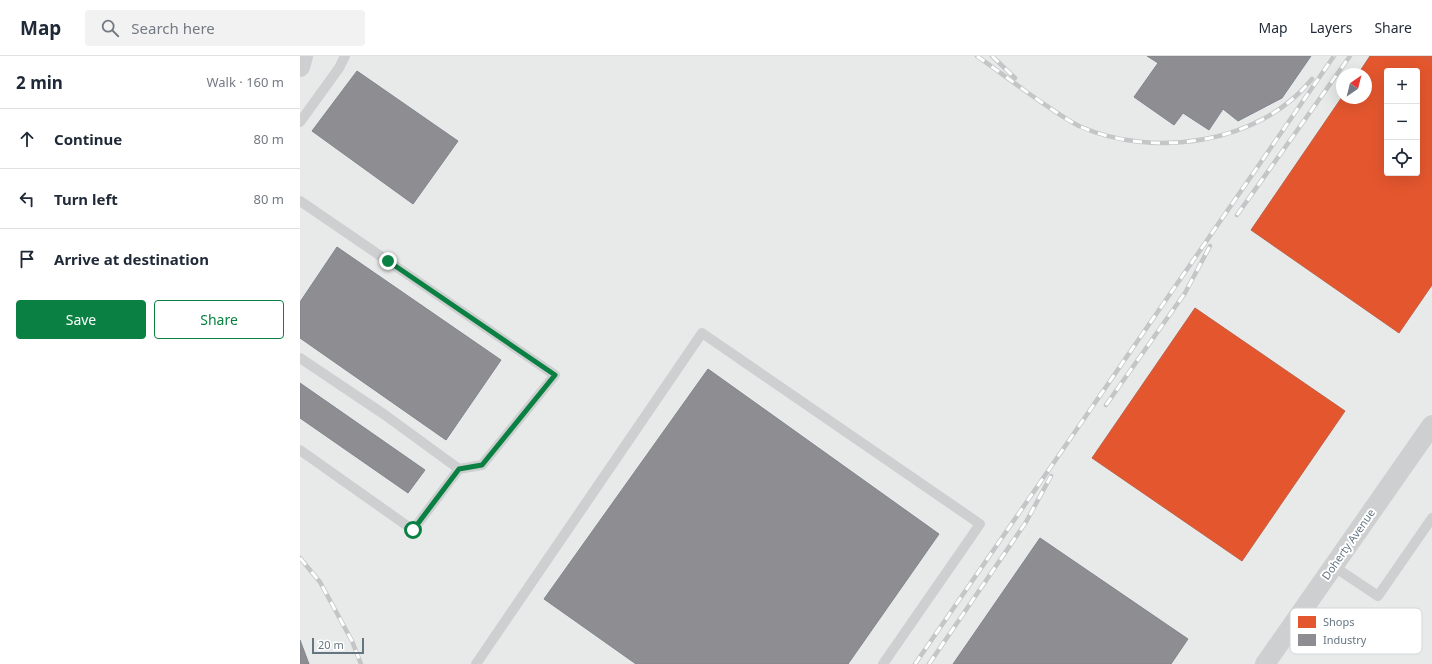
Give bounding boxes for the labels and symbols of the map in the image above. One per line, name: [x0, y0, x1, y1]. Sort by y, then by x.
north arrow: [1336, 68, 1372, 104]
route end: [379, 252, 397, 270]
street label: Doherty Avenue: [1318, 506, 1378, 582]
route start: [404, 521, 422, 539]
legend: [1290, 608, 1422, 654]
text: Shops: [1323, 614, 1355, 629]
text: Industry: [1323, 632, 1367, 647]
scale bar: [312, 636, 364, 655]

